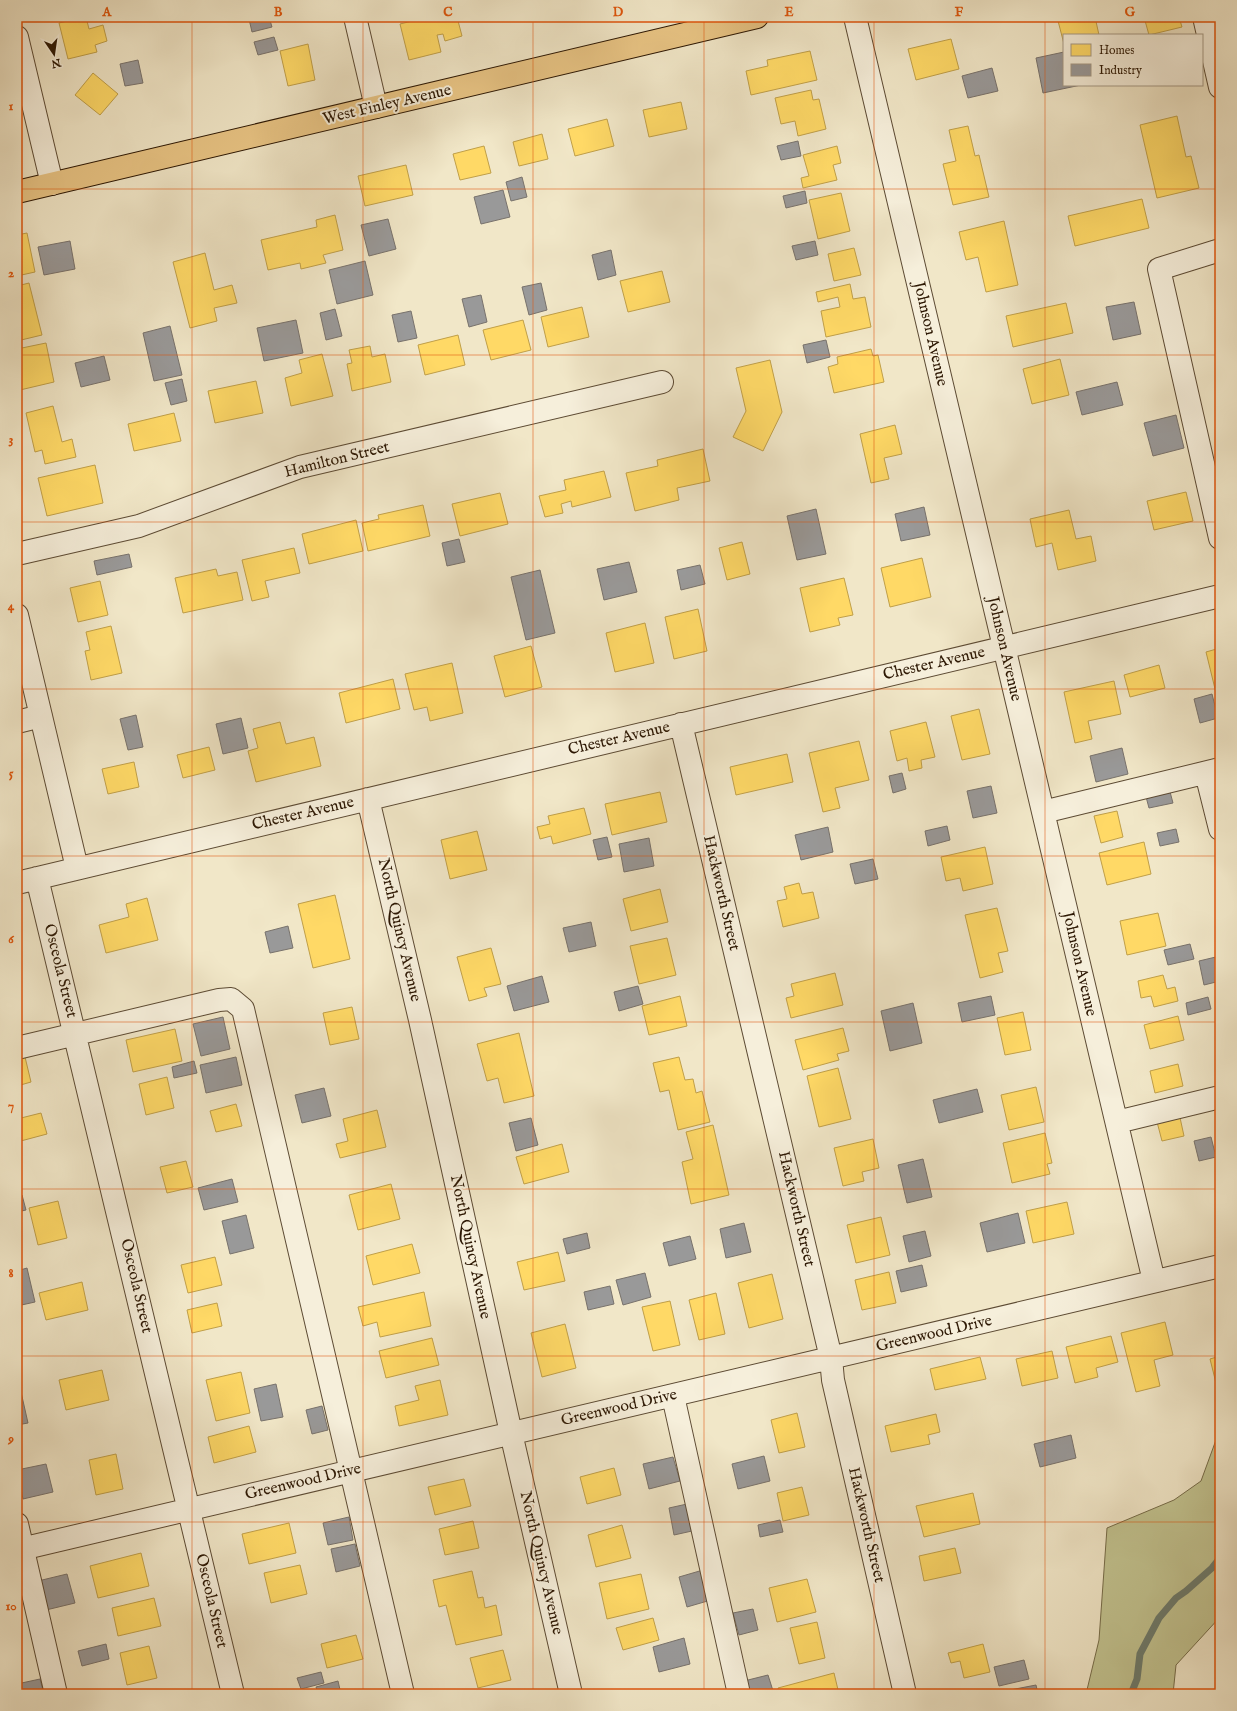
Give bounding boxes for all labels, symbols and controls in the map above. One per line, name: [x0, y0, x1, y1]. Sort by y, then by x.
text: A: [102, 4, 113, 21]
text: B: [274, 4, 283, 21]
text: C: [443, 4, 453, 21]
text: D: [613, 4, 624, 21]
text: E: [784, 4, 794, 21]
text: F: [955, 4, 964, 21]
text: G: [1125, 4, 1136, 21]
north arrow: [34, 34, 74, 74]
legend: [1063, 34, 1203, 86]
text: Homes: [1099, 43, 1135, 58]
text: N: [49, 55, 63, 71]
text: Industry: [1099, 63, 1142, 78]
street label: West Finley Avenue: [321, 80, 453, 130]
text: 1: [9, 98, 14, 115]
text: 2: [8, 265, 14, 282]
street label: Johnson Avenue: [908, 278, 952, 388]
text: 3: [9, 431, 14, 448]
street label: Hamilton Street: [282, 437, 392, 483]
street label: Johnson Avenue: [982, 593, 1026, 703]
text: 4: [8, 598, 15, 615]
street label: Chester Avenue: [881, 643, 987, 685]
street label: Chester Avenue: [566, 718, 672, 760]
text: 5: [9, 765, 14, 782]
street label: Chester Avenue: [250, 793, 356, 835]
street label: Hackworth Street: [698, 833, 744, 953]
street label: North Quincy Avenue: [373, 856, 425, 1004]
street label: Johnson Avenue: [1057, 908, 1101, 1018]
street label: Osceola Street: [39, 922, 81, 1021]
text: 6: [8, 931, 14, 948]
text: 7: [8, 1098, 14, 1115]
street label: Hackworth Street: [773, 1149, 819, 1269]
street label: North Quincy Avenue: [445, 1173, 495, 1321]
street label: Osceola Street: [115, 1237, 157, 1336]
text: 8: [8, 1265, 14, 1282]
street label: Greenwood Drive: [874, 1311, 994, 1357]
street label: Greenwood Drive: [559, 1385, 679, 1431]
text: 9: [7, 1431, 14, 1448]
street label: Greenwood Drive: [243, 1459, 363, 1505]
street label: Hackworth Street: [843, 1465, 889, 1585]
street label: North Quincy Avenue: [515, 1489, 567, 1637]
street label: Osceola Street: [190, 1552, 232, 1651]
text: 10: [5, 1598, 17, 1615]

